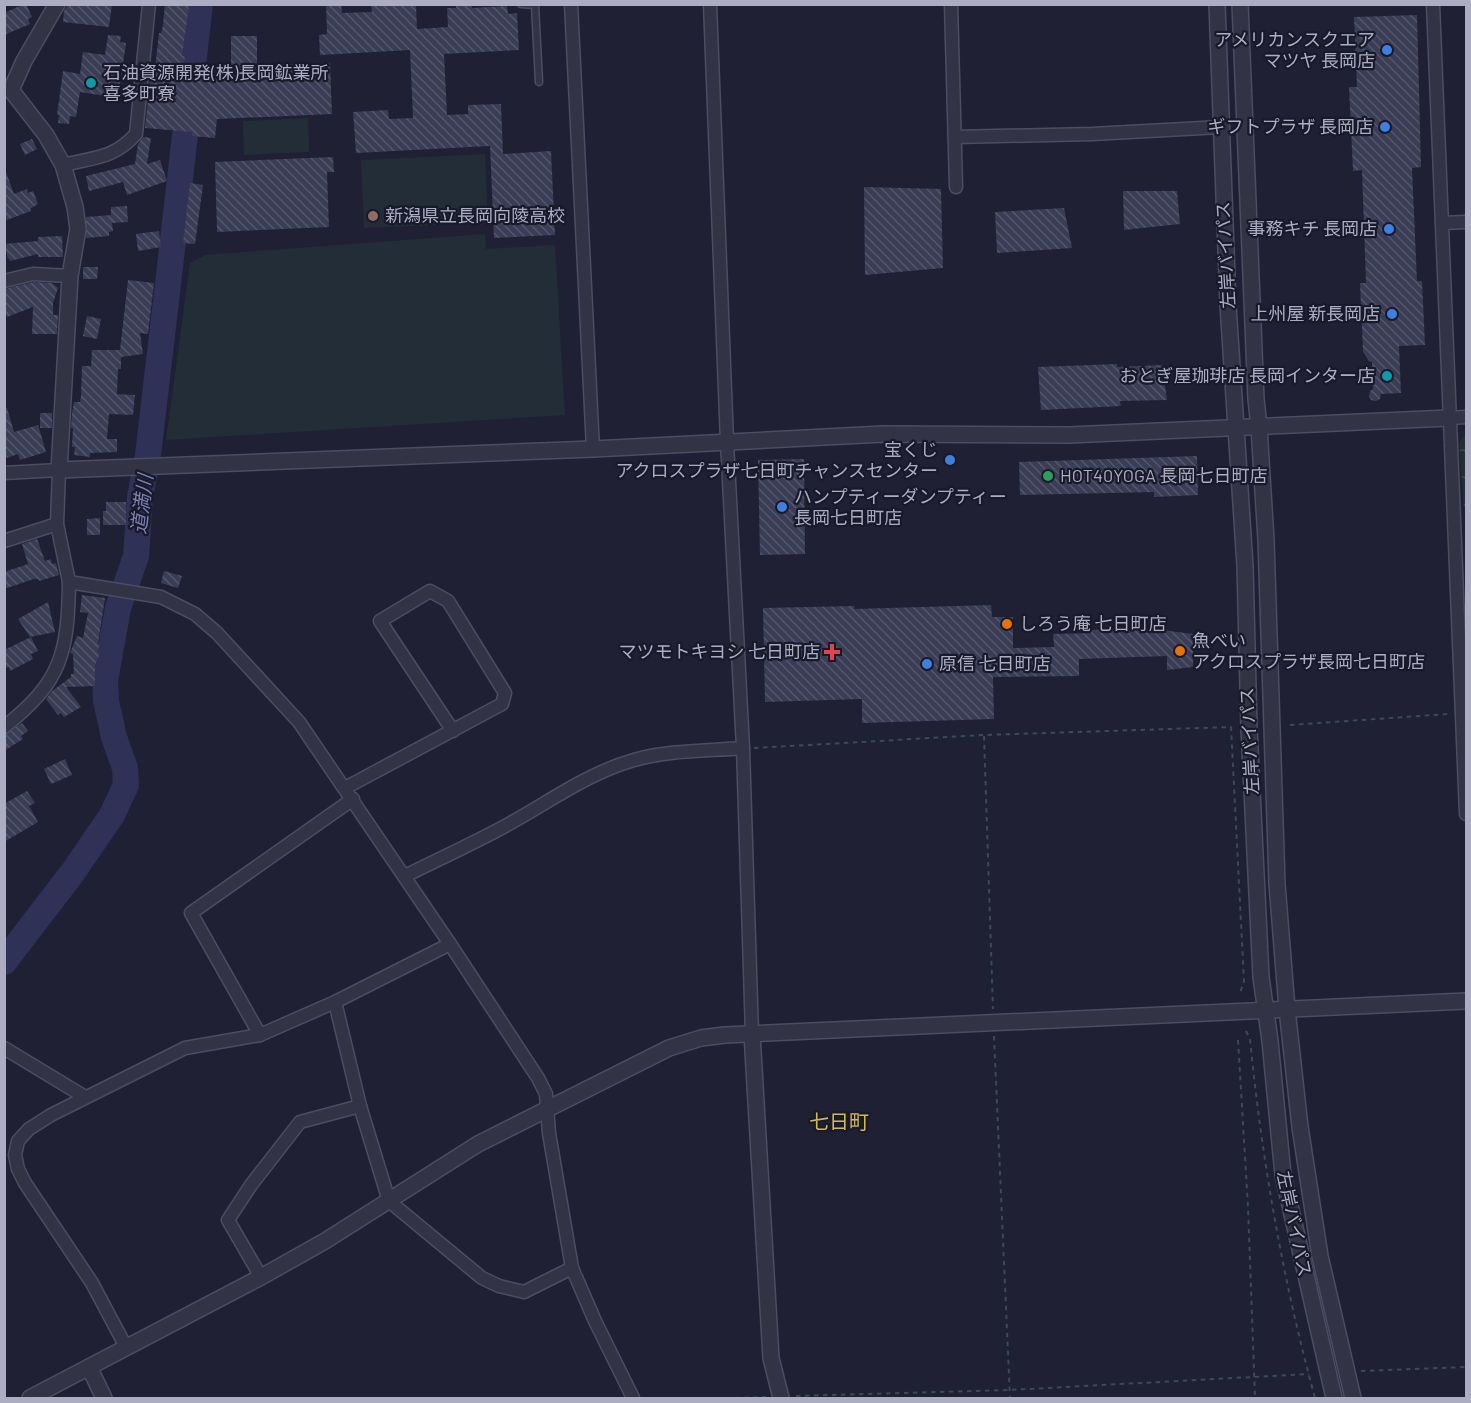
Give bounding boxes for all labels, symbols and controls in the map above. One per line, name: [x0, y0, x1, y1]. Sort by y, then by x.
place label: アメリカンスクエア マツヤ 長岡店: [1214, 28, 1375, 71]
marker: アメリカンスクエア マツヤ 長岡店: [1380, 43, 1394, 57]
place label: 石油資源開発(株)長岡鉱業所 喜多町寮: [103, 61, 328, 104]
marker: 石油資源開発(株)長岡鉱業所 喜多町寮: [84, 76, 98, 90]
place label: ギフトプラザ 長岡店: [1207, 115, 1373, 137]
marker: ギフトプラザ 長岡店: [1378, 120, 1392, 134]
street label: 左岸バイパス: [1211, 201, 1239, 309]
place label: 新潟県立長岡向陵高校: [385, 204, 565, 226]
marker: 新潟県立長岡向陵高校: [366, 209, 380, 223]
place label: 事務キチ 長岡店: [1247, 217, 1377, 239]
marker: 事務キチ 長岡店: [1382, 222, 1396, 236]
place label: 上州屋 新長岡店: [1250, 302, 1380, 324]
marker: 上州屋 新長岡店: [1385, 307, 1399, 321]
place label: おとぎ屋珈琲店 長岡インター店: [1119, 364, 1375, 386]
marker: おとぎ屋珈琲店 長岡インター店: [1380, 369, 1394, 383]
place label: 宝くじ アクロスプラザ七日町チャンスセンター: [615, 438, 938, 481]
marker: 宝くじ アクロスプラザ七日町チャンスセンター: [943, 453, 957, 467]
place label: HOT40YOGA 長岡七日町店: [1060, 464, 1268, 486]
marker: HOT40YOGA 長岡七日町店: [1041, 469, 1055, 483]
water label: 道満川: [125, 471, 157, 535]
place label: ハンプティーダンプティー 長岡七日町店: [794, 485, 1007, 528]
marker: ハンプティーダンプティー 長岡七日町店: [775, 500, 789, 514]
place label: しろう庵 七日町店: [1019, 612, 1167, 634]
marker: しろう庵 七日町店: [1000, 617, 1014, 631]
place label: 魚べい アクロスプラザ長岡七日町店: [1192, 629, 1425, 672]
place label: マツモトキヨシ 七日町店: [618, 640, 820, 662]
marker: 魚べい アクロスプラザ長岡七日町店: [1173, 644, 1187, 658]
marker: マツモトキヨシ 七日町店: [825, 645, 839, 659]
place label: 原信 七日町店: [939, 652, 1051, 674]
marker: 原信 七日町店: [920, 657, 934, 671]
street label: 左岸バイパス: [1235, 687, 1263, 795]
district label: 七日町: [809, 1109, 869, 1133]
street label: 左岸バイパス: [1273, 1169, 1317, 1279]

